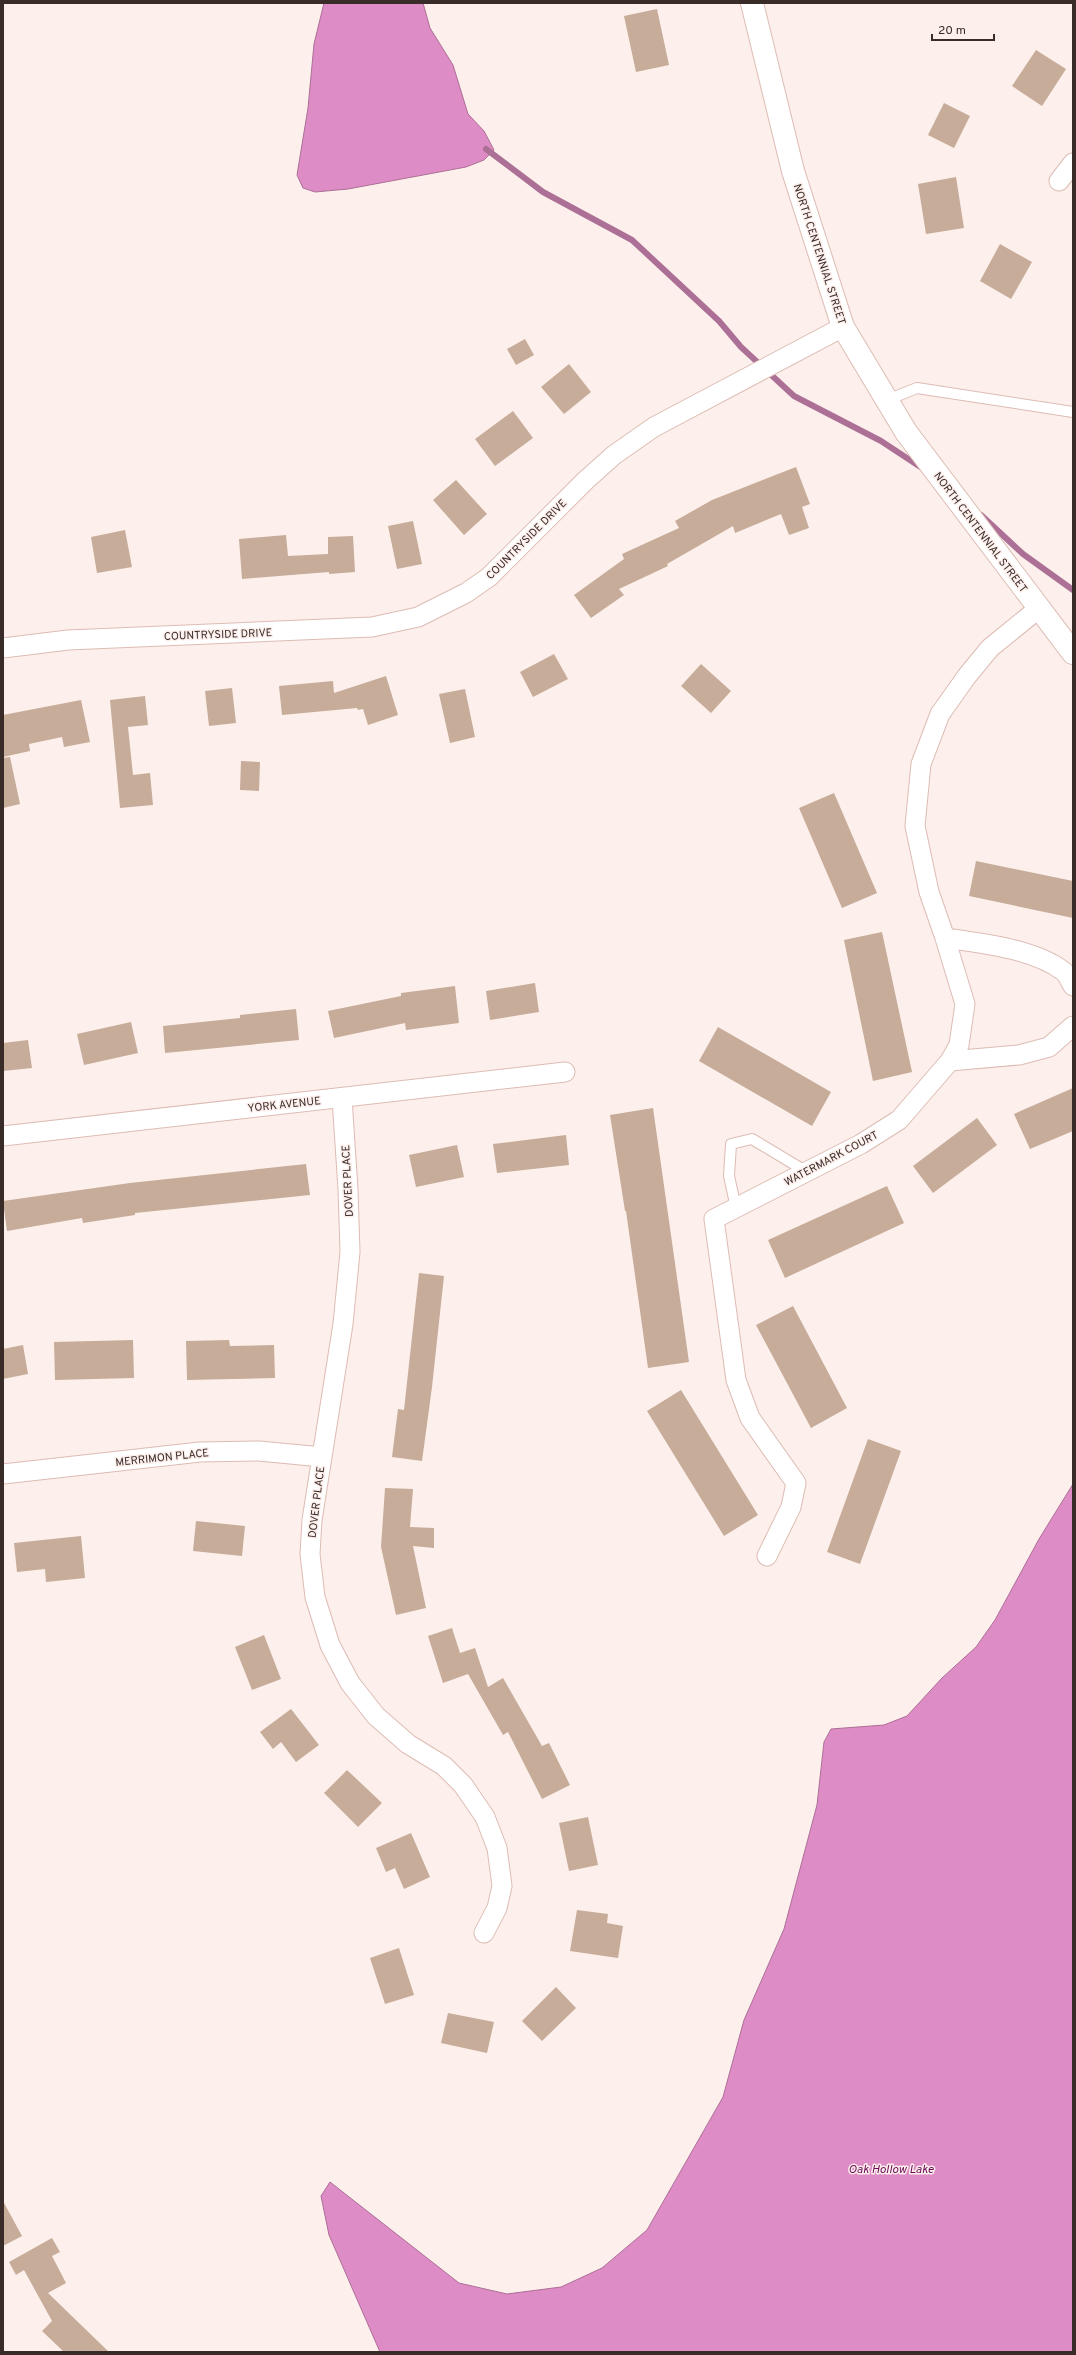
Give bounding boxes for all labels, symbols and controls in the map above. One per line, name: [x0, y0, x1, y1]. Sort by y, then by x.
scale bar: [932, 16, 994, 42]
text: 20 m: [938, 23, 966, 39]
street label: NORTH CENTENNIAL STREET: [790, 182, 848, 327]
street label: NORTH CENTENNIAL STREET: [930, 470, 1030, 596]
street label: COUNTRYSIDE DRIVE: [483, 496, 570, 583]
street label: COUNTRYSIDE DRIVE: [164, 626, 272, 644]
street label: YORK AVENUE: [247, 1094, 321, 1116]
street label: WATERMARK COURT: [782, 1128, 881, 1190]
street label: DOVER PLACE: [339, 1145, 357, 1217]
street label: MERRIMON PLACE: [115, 1446, 210, 1470]
street label: DOVER PLACE: [306, 1465, 328, 1539]
water label: Oak Hollow Lake: [848, 2162, 934, 2178]

